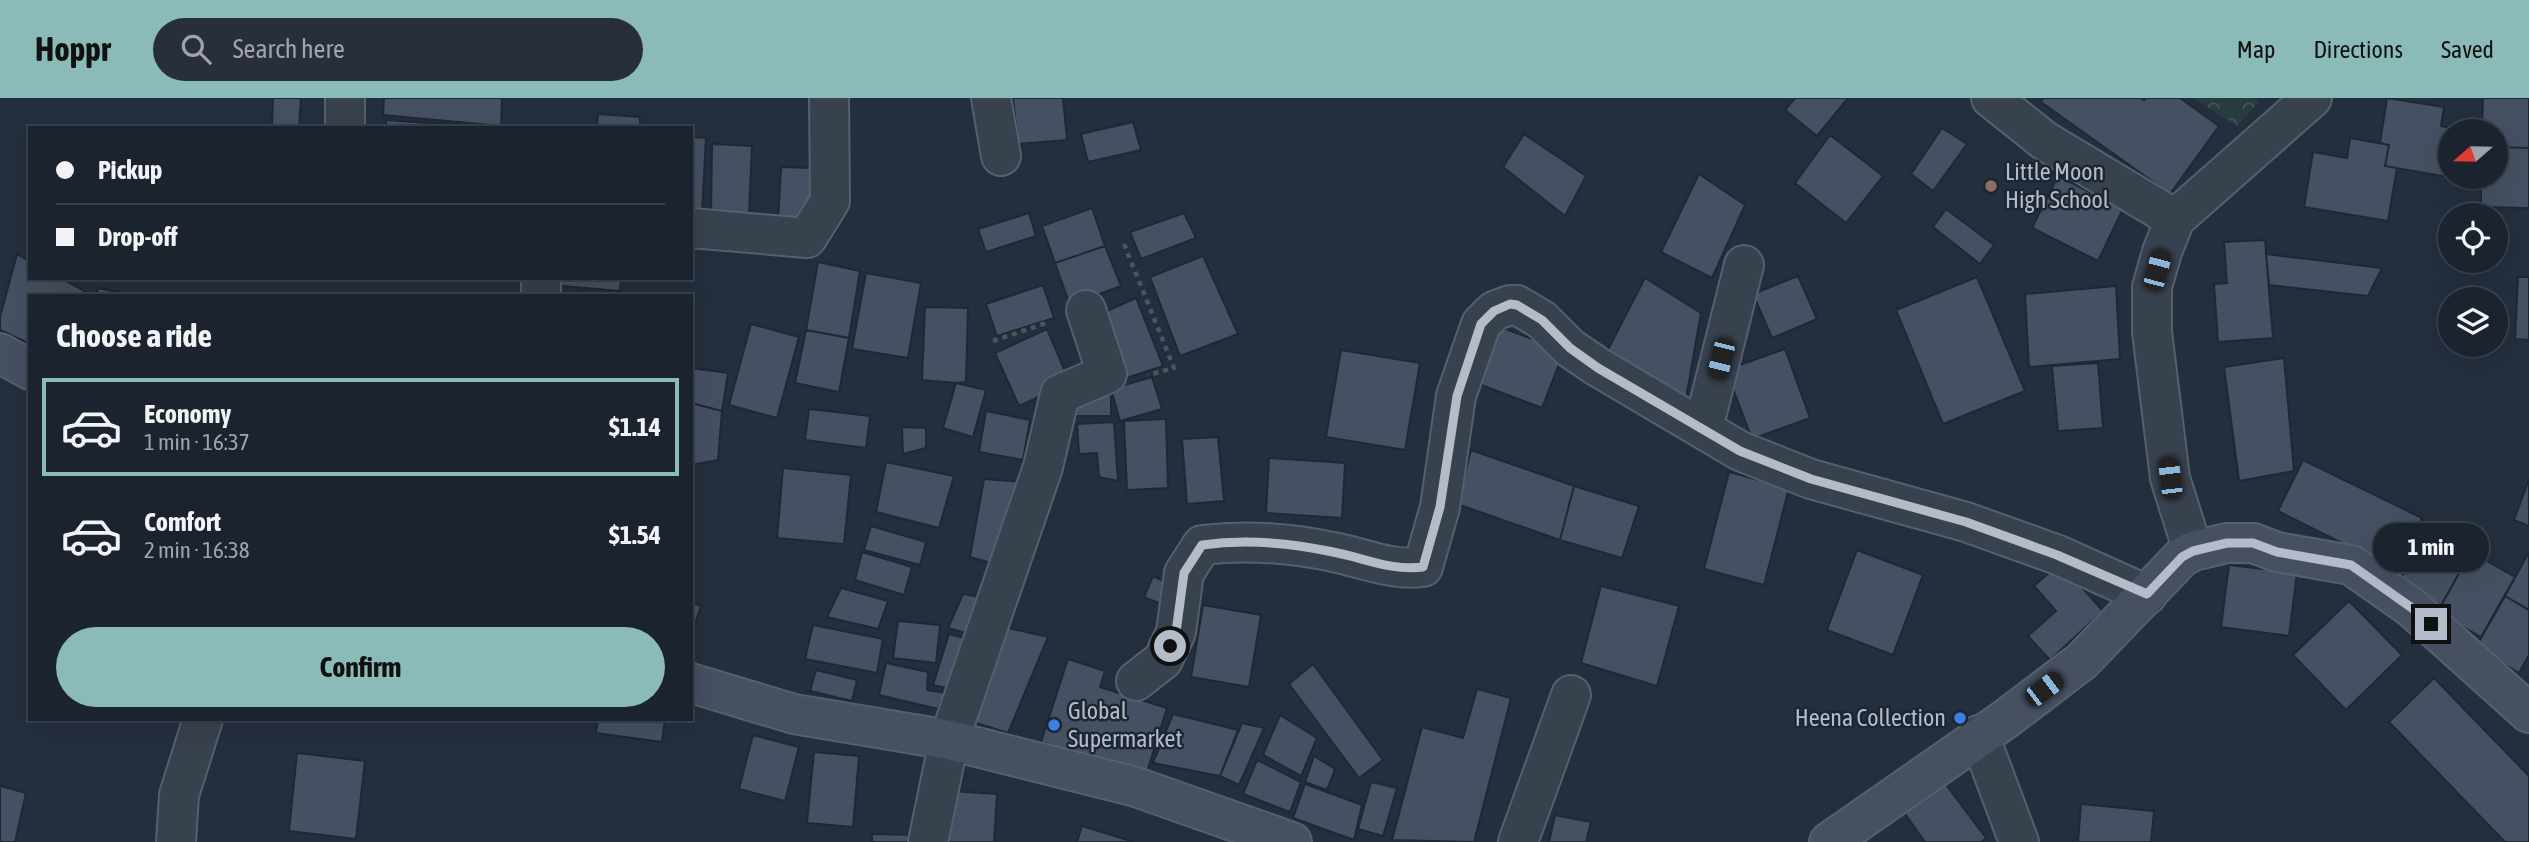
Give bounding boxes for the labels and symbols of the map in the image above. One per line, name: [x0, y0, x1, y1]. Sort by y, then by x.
north arrow: [2438, 119, 2508, 189]
place label: Little Moon High School: [2005, 158, 2110, 213]
marker: Little Moon High School: [1983, 178, 1999, 194]
car: [2142, 247, 2173, 293]
car: [1706, 336, 1737, 382]
car: [2158, 456, 2183, 500]
callout: 1 min: [2373, 522, 2489, 572]
route end: [2415, 608, 2447, 640]
route start: [1154, 630, 1186, 662]
car: [2021, 668, 2068, 710]
place label: Global Supermarket: [1068, 697, 1183, 752]
place label: Heena Collection: [1795, 704, 1946, 731]
marker: Heena Collection: [1952, 710, 1968, 726]
marker: Global Supermarket: [1046, 717, 1062, 733]

